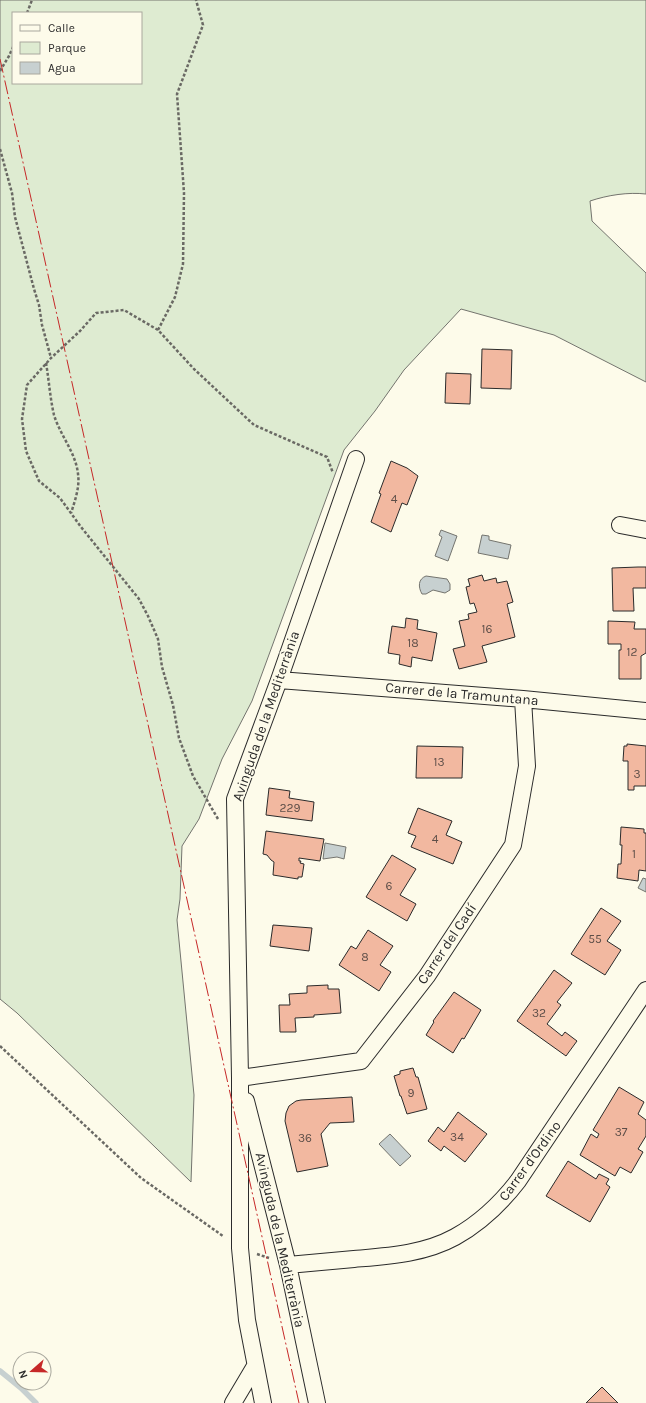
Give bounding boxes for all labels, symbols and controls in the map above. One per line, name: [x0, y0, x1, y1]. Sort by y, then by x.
legend: [12, 12, 142, 84]
text: Calle: [48, 21, 75, 35]
text: Parque: [48, 41, 86, 55]
text: Agua: [48, 61, 76, 75]
house number: 4: [391, 492, 398, 506]
house number: 16: [482, 622, 493, 636]
street label: Avinguda de la Mediterrània: [229, 629, 303, 803]
house number: 18: [407, 636, 419, 650]
house number: 12: [627, 645, 638, 659]
street label: Carrer de la Tramuntana: [385, 679, 539, 709]
house number: 13: [433, 755, 445, 769]
house number: 3: [633, 767, 641, 781]
house number: 229: [280, 801, 300, 815]
house number: 4: [432, 832, 439, 846]
house number: 1: [632, 847, 636, 861]
house number: 6: [386, 879, 393, 893]
street label: Carrer del Cadí: [414, 900, 481, 988]
house number: 55: [588, 932, 602, 946]
house number: 8: [361, 950, 369, 964]
house number: 32: [532, 1006, 546, 1020]
house number: 9: [408, 1086, 415, 1100]
street label: Carrer d'Ordino: [495, 1118, 565, 1204]
house number: 37: [615, 1125, 628, 1139]
house number: 34: [450, 1130, 464, 1144]
house number: 36: [298, 1131, 312, 1145]
street label: Avinguda de la Mediterrània: [252, 1151, 308, 1329]
north arrow: [12, 1351, 52, 1391]
text: N: [16, 1368, 31, 1380]

